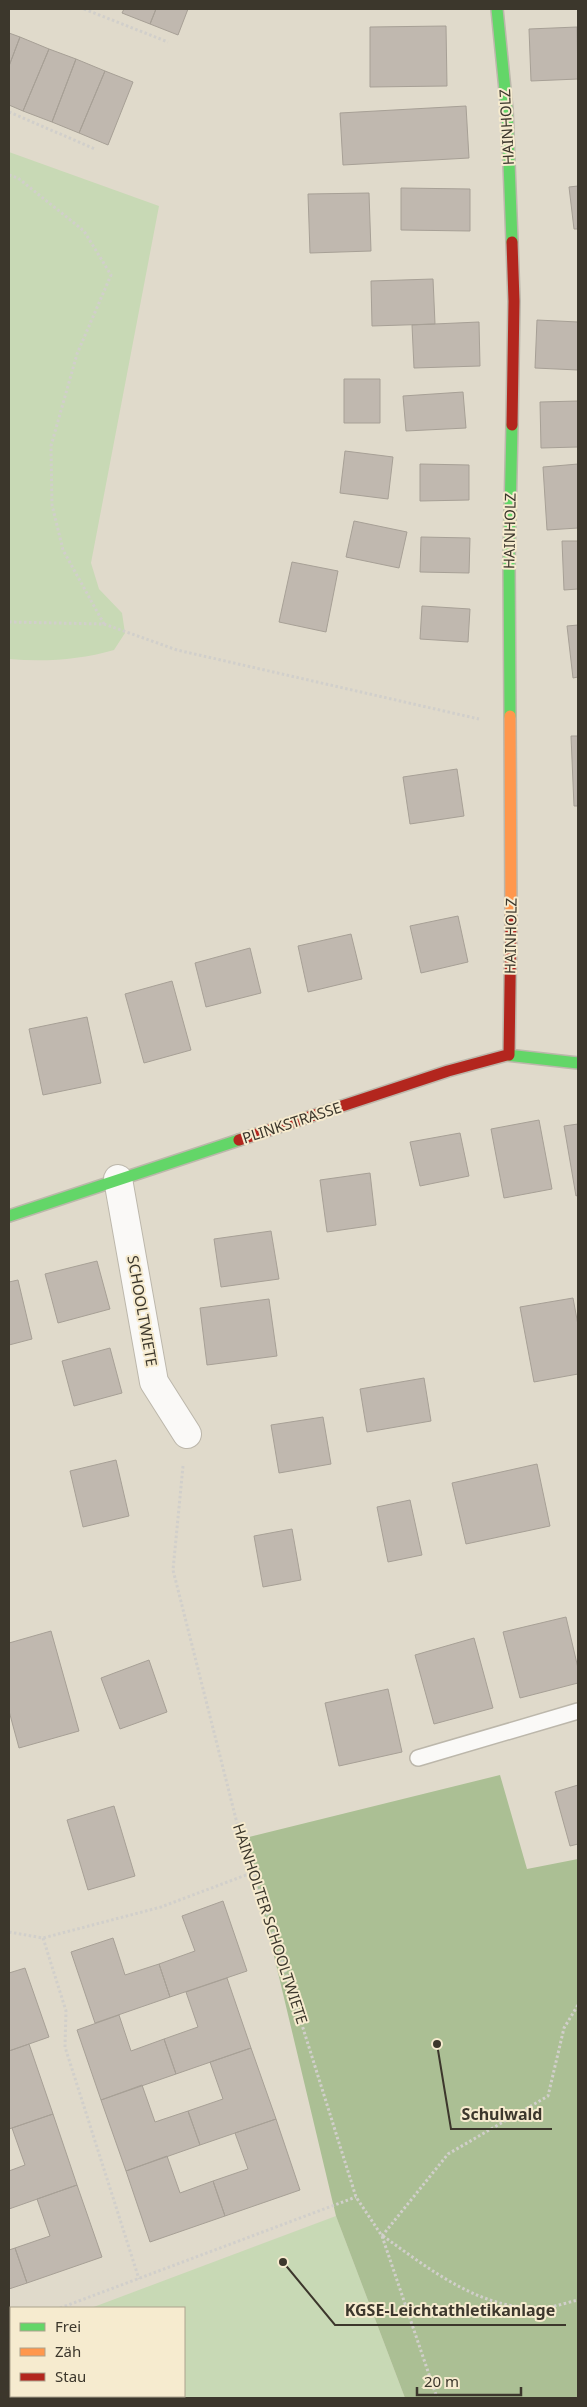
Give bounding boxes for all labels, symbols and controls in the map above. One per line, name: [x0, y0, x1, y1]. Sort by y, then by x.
street label: HAINHOLZ: [494, 88, 518, 166]
street label: HAINHOLZ: [498, 493, 520, 569]
street label: HAINHOLZ: [499, 898, 521, 974]
street label: PLINKSTRASSE: [240, 1097, 344, 1147]
street label: SCHOOLTWIETE: [123, 1254, 163, 1368]
street label: HAINHOLTER SCHOOLTWIETE: [229, 1821, 313, 2027]
callout: Schulwald: [451, 2098, 552, 2129]
text: Schulwald: [462, 2103, 542, 2125]
callout: KGSE-Leichtathletikanlage: [335, 2294, 566, 2325]
text: KGSE-Leichtathletikanlage: [345, 2299, 555, 2321]
legend: [10, 2307, 185, 2397]
text: Frei: [55, 2316, 81, 2336]
text: Zäh: [55, 2341, 81, 2361]
scale bar: [417, 2364, 521, 2396]
text: Stau: [55, 2366, 86, 2386]
text: 20 m: [424, 2371, 459, 2391]

